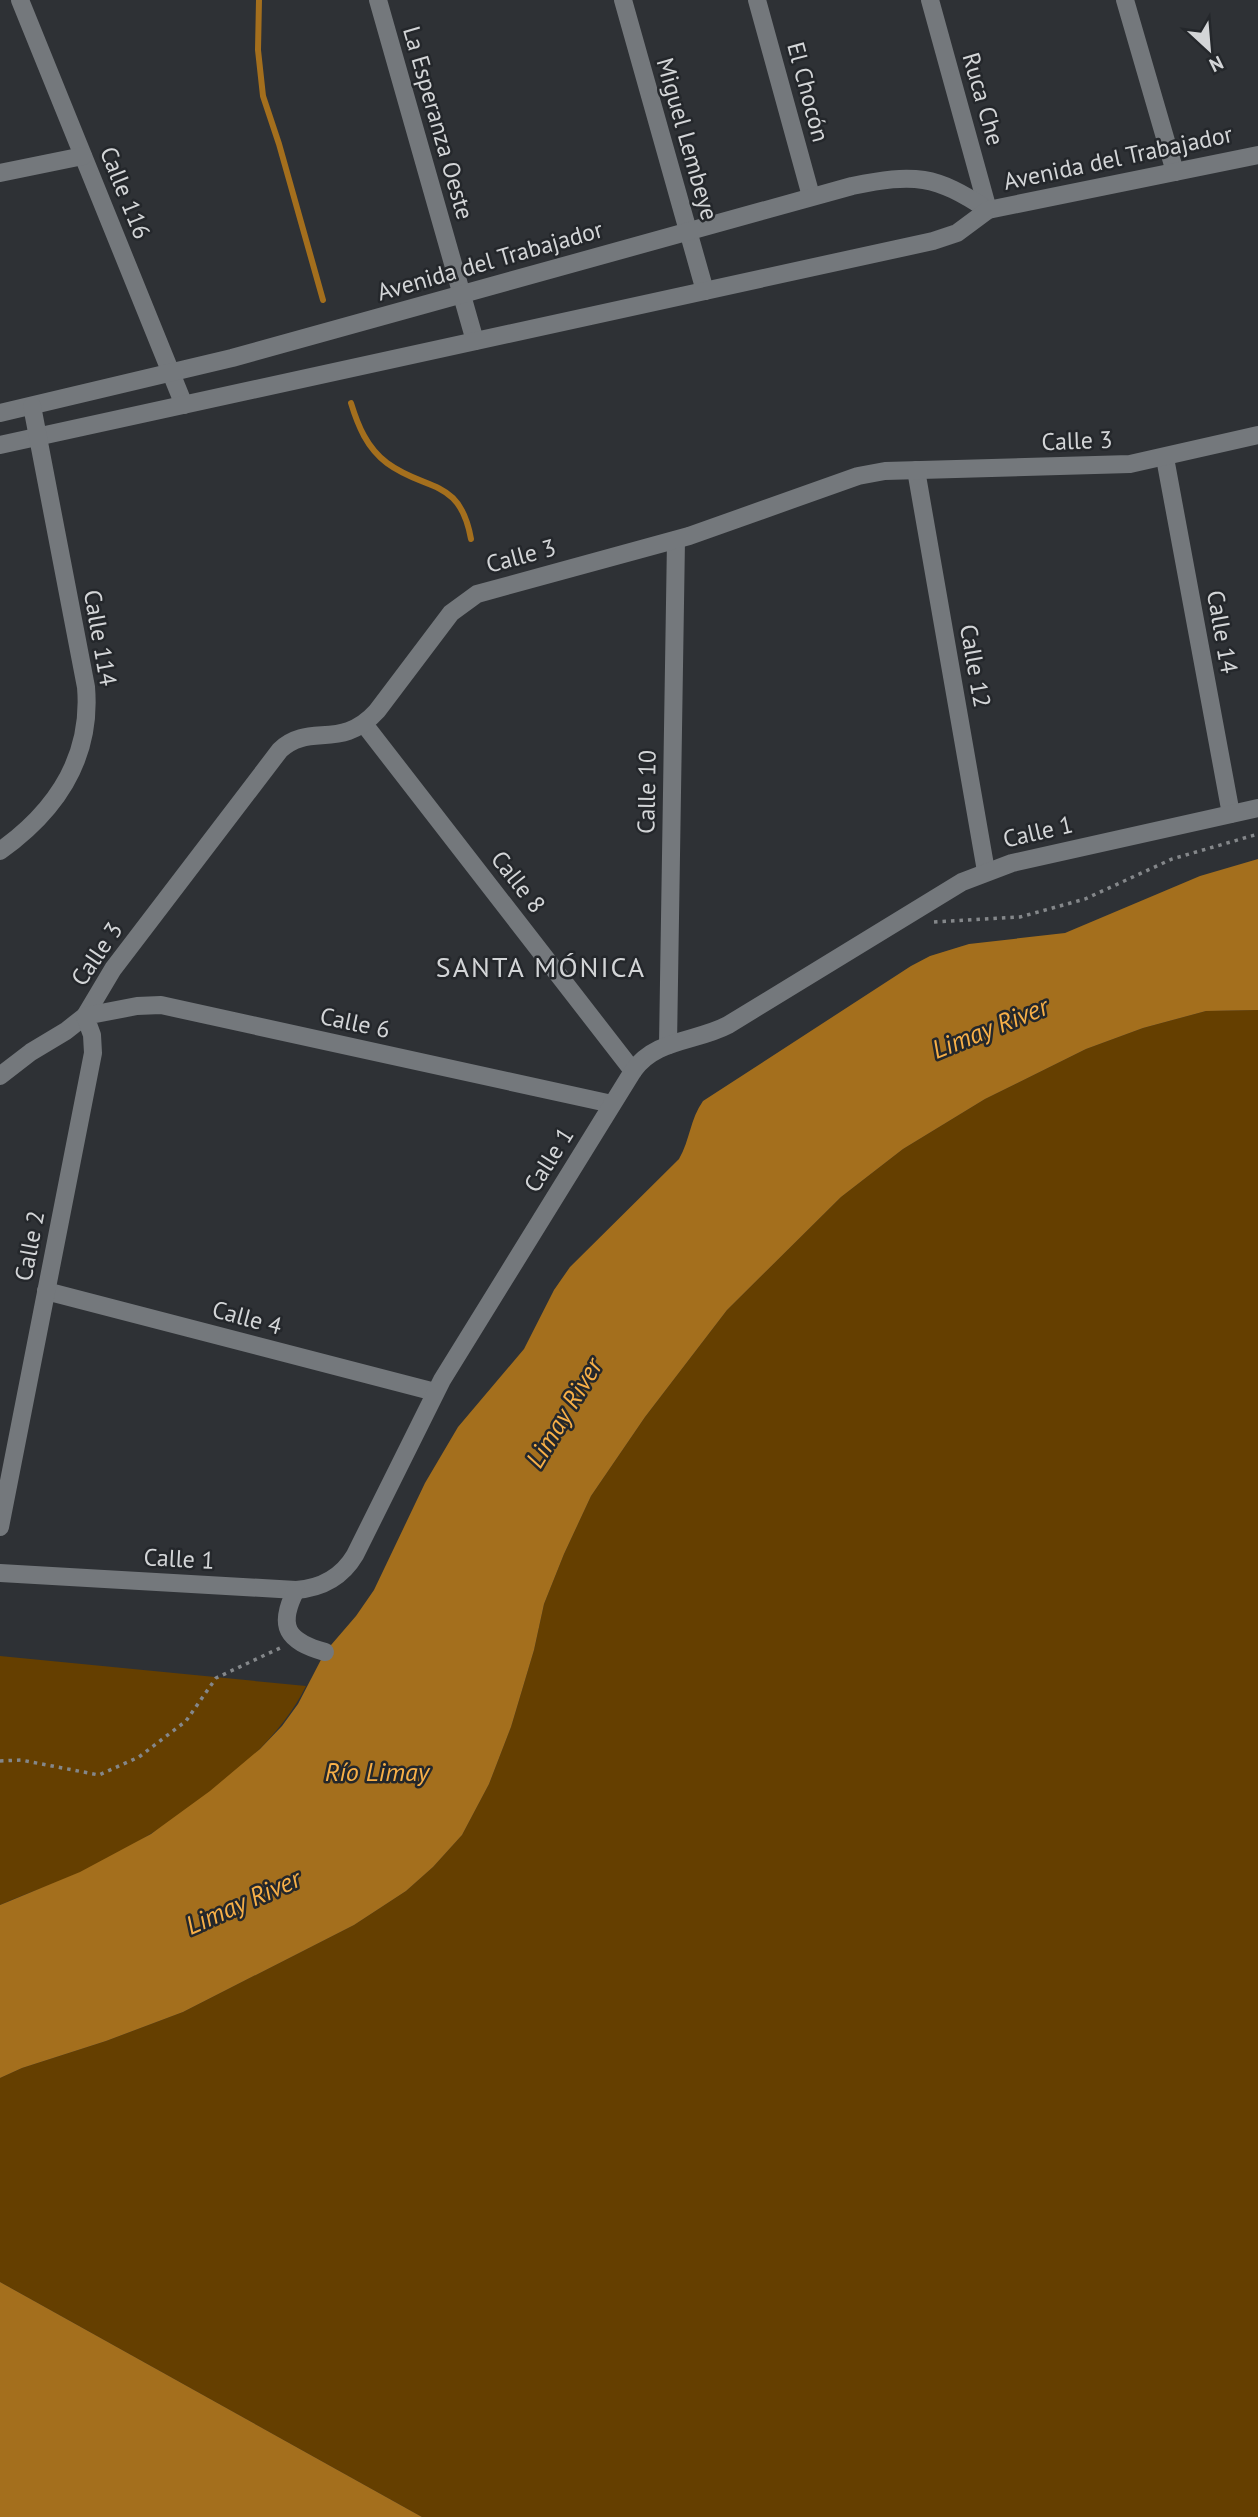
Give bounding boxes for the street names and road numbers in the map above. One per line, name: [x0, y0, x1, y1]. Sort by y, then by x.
street label: La Esperanza Oeste: [396, 23, 481, 223]
street label: El Chocón: [780, 38, 837, 145]
street label: Ruca Che: [955, 49, 1011, 149]
street label: Miguel Lembeye: [650, 54, 725, 224]
street label: Avenida del Trabajador: [1001, 118, 1235, 197]
street label: Calle 116: [93, 142, 158, 244]
street label: Avenida del Trabajador: [373, 213, 606, 308]
street label: Calle 3: [1041, 424, 1113, 457]
street label: Calle 3: [483, 531, 559, 580]
street label: Calle 114: [77, 587, 124, 688]
street label: Calle 14: [1200, 588, 1245, 676]
street label: Calle 12: [953, 622, 998, 710]
street label: Calle 10: [630, 750, 663, 834]
street label: Calle 1: [1000, 808, 1076, 855]
street label: Calle 8: [484, 844, 552, 919]
street label: Calle 3: [64, 916, 129, 992]
street label: Calle 6: [317, 1000, 393, 1045]
street label: Calle 1: [517, 1121, 581, 1198]
street label: Calle 2: [8, 1208, 51, 1284]
street label: Calle 4: [209, 1293, 285, 1342]
street label: Calle 1: [143, 1541, 215, 1576]

